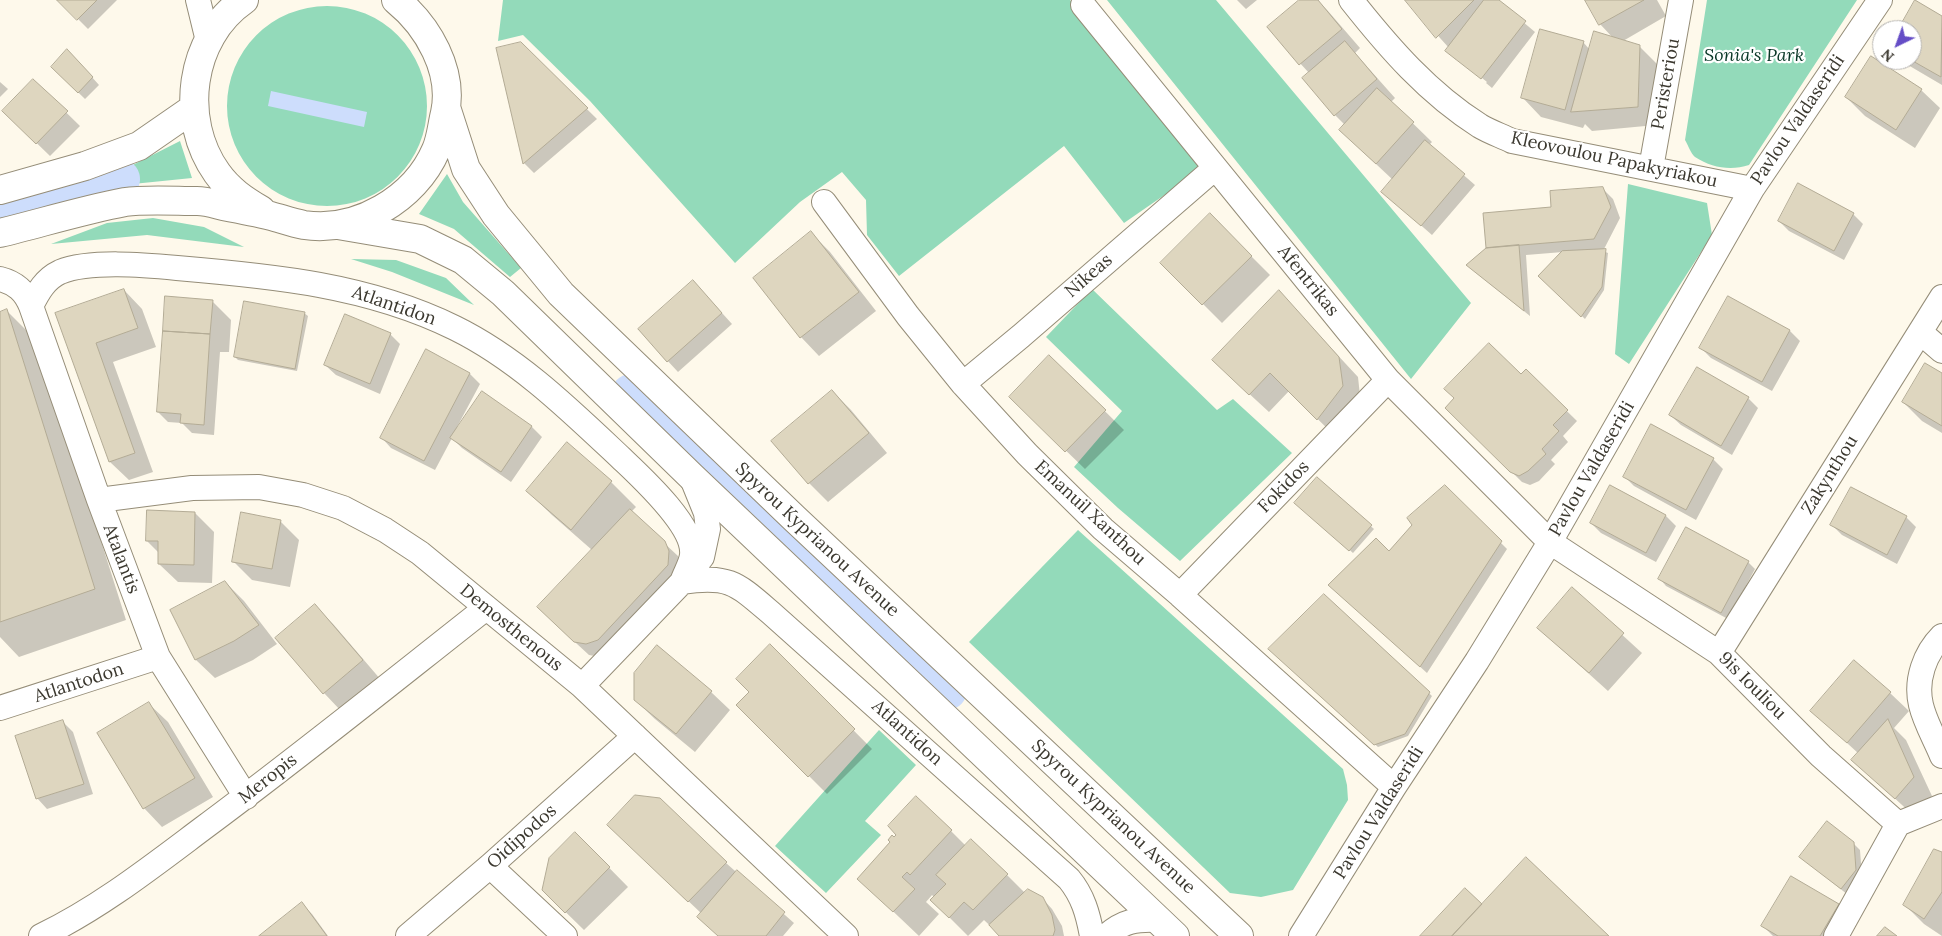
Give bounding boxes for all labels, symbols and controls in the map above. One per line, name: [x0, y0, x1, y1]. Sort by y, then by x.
north arrow: [1872, 20, 1922, 70]
street label: Peristeriou: [1647, 37, 1685, 131]
park label: Sonia's Park: [1704, 45, 1804, 67]
text: N: [1878, 45, 1898, 66]
street label: Pavlou Valdaseridi: [1746, 51, 1850, 189]
street label: Kleovoulou Papakyriakou: [1509, 128, 1719, 192]
street label: Afentrikas: [1273, 241, 1343, 321]
street label: Nikeas: [1061, 250, 1117, 302]
street label: Atlantidon: [349, 282, 439, 330]
street label: Pavlou Valdaseridi: [1545, 398, 1639, 540]
street label: Zakynthou: [1797, 431, 1863, 519]
street label: Emanuil Xanthou: [1030, 456, 1150, 570]
street label: Fokidos: [1254, 456, 1314, 518]
street label: Spyrou Kyprianou Avenue: [731, 458, 903, 622]
street label: Atalantis: [98, 521, 144, 597]
street label: Demosthenous: [455, 580, 567, 676]
street label: 9is Iouliou: [1714, 648, 1790, 724]
street label: Atlantodon: [32, 658, 126, 708]
street label: Atlantidon: [867, 696, 947, 770]
street label: Spyrou Kyprianou Avenue: [1027, 735, 1199, 899]
street label: Pavlou Valdaseridi: [1330, 743, 1428, 883]
street label: Meropis: [234, 749, 302, 809]
street label: Oidipodos: [483, 800, 561, 874]

